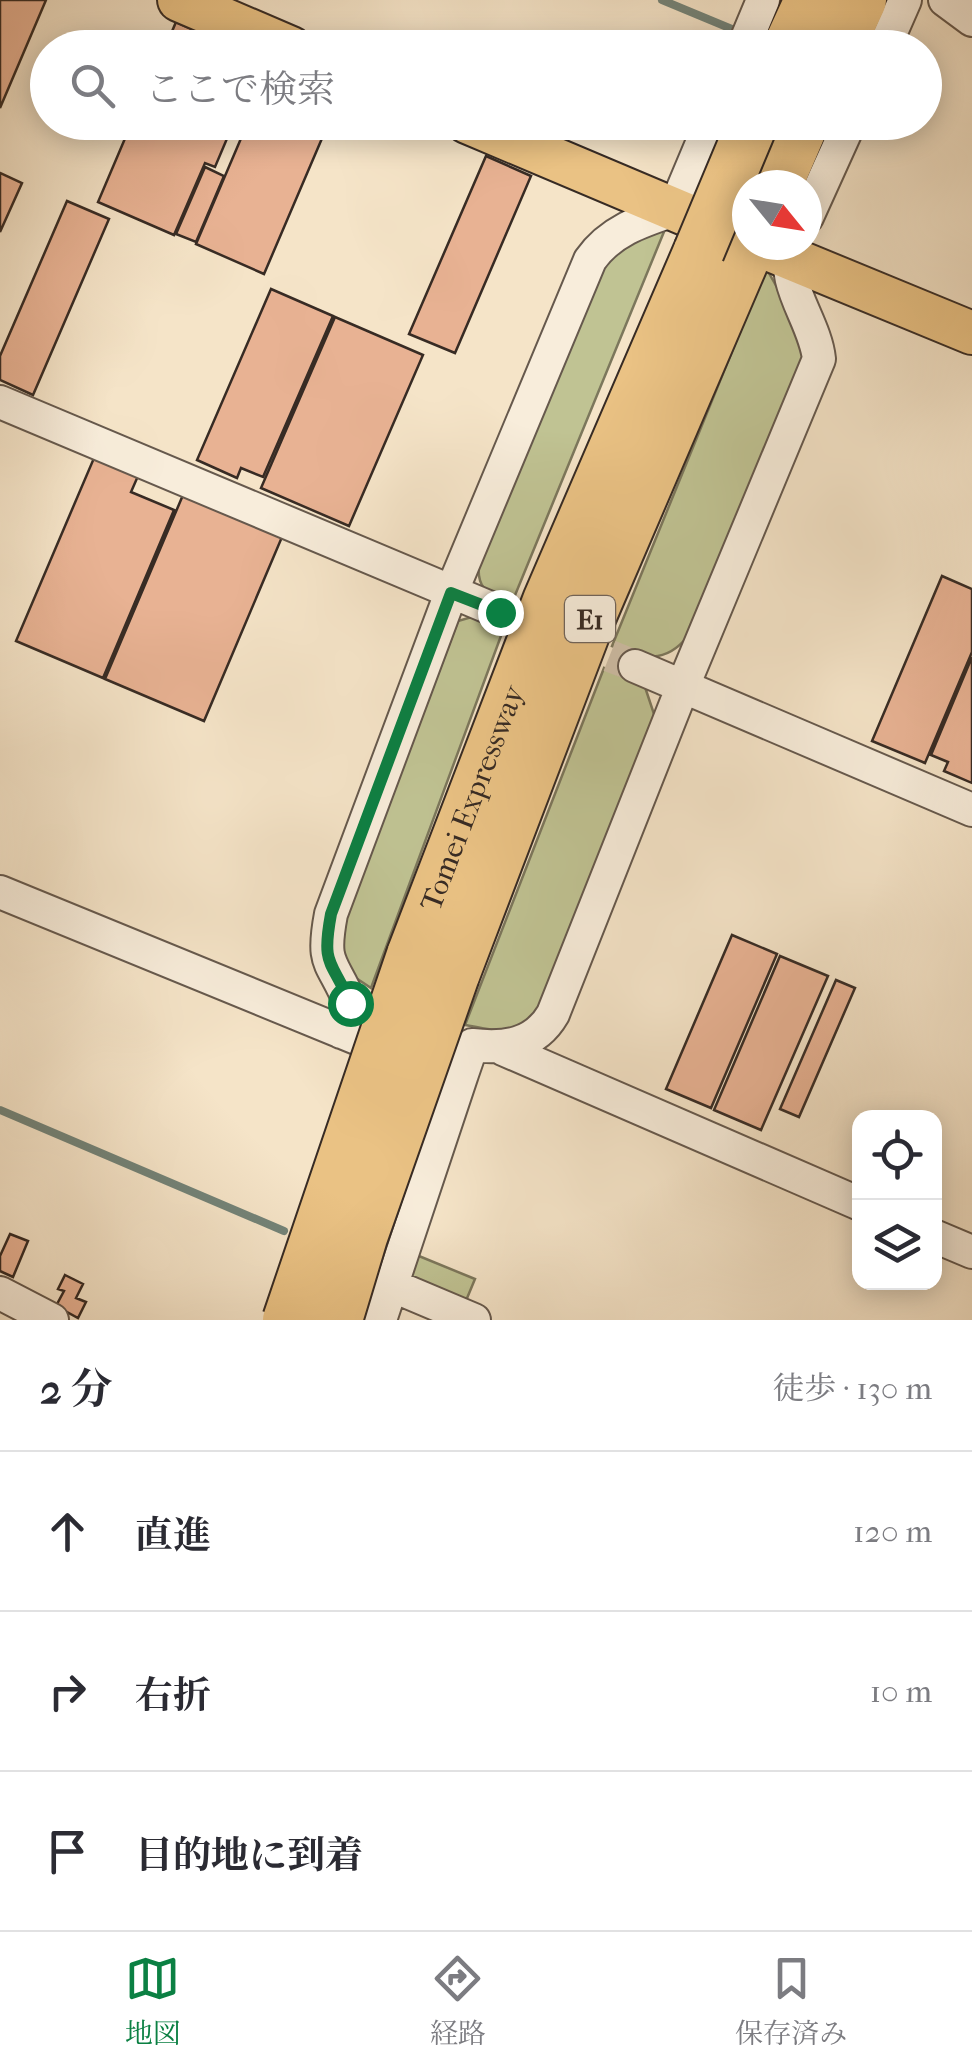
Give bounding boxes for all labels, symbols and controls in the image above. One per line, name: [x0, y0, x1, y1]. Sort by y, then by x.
search box: [30, 30, 942, 140]
icon: search: [65, 58, 120, 113]
text: ここで検索: [145, 67, 335, 112]
north arrow: [732, 170, 822, 260]
route end: [478, 590, 524, 636]
road number: E1: [565, 596, 615, 642]
street label: Tomei Expressway: [414, 680, 532, 916]
route start: [328, 981, 374, 1027]
map controls: [852, 1110, 942, 1290]
button: locate: [852, 1110, 942, 1200]
button: layers: [852, 1200, 942, 1290]
text: 2 分: [40, 1365, 113, 1414]
text: 徒歩 · 130 m: [772, 1370, 932, 1407]
icon: ahead: [40, 1504, 95, 1559]
text: 直進: [135, 1513, 211, 1558]
text: 120 m: [853, 1513, 932, 1550]
icon: right: [40, 1664, 95, 1719]
text: 右折: [135, 1673, 211, 1718]
text: 10 m: [870, 1673, 932, 1710]
icon: arrive: [40, 1824, 95, 1879]
text: 目的地に到着: [135, 1833, 363, 1878]
tab: 地図: [125, 1951, 181, 2051]
tab: 経路: [430, 1951, 486, 2051]
tab: 保存済み: [735, 1951, 847, 2051]

